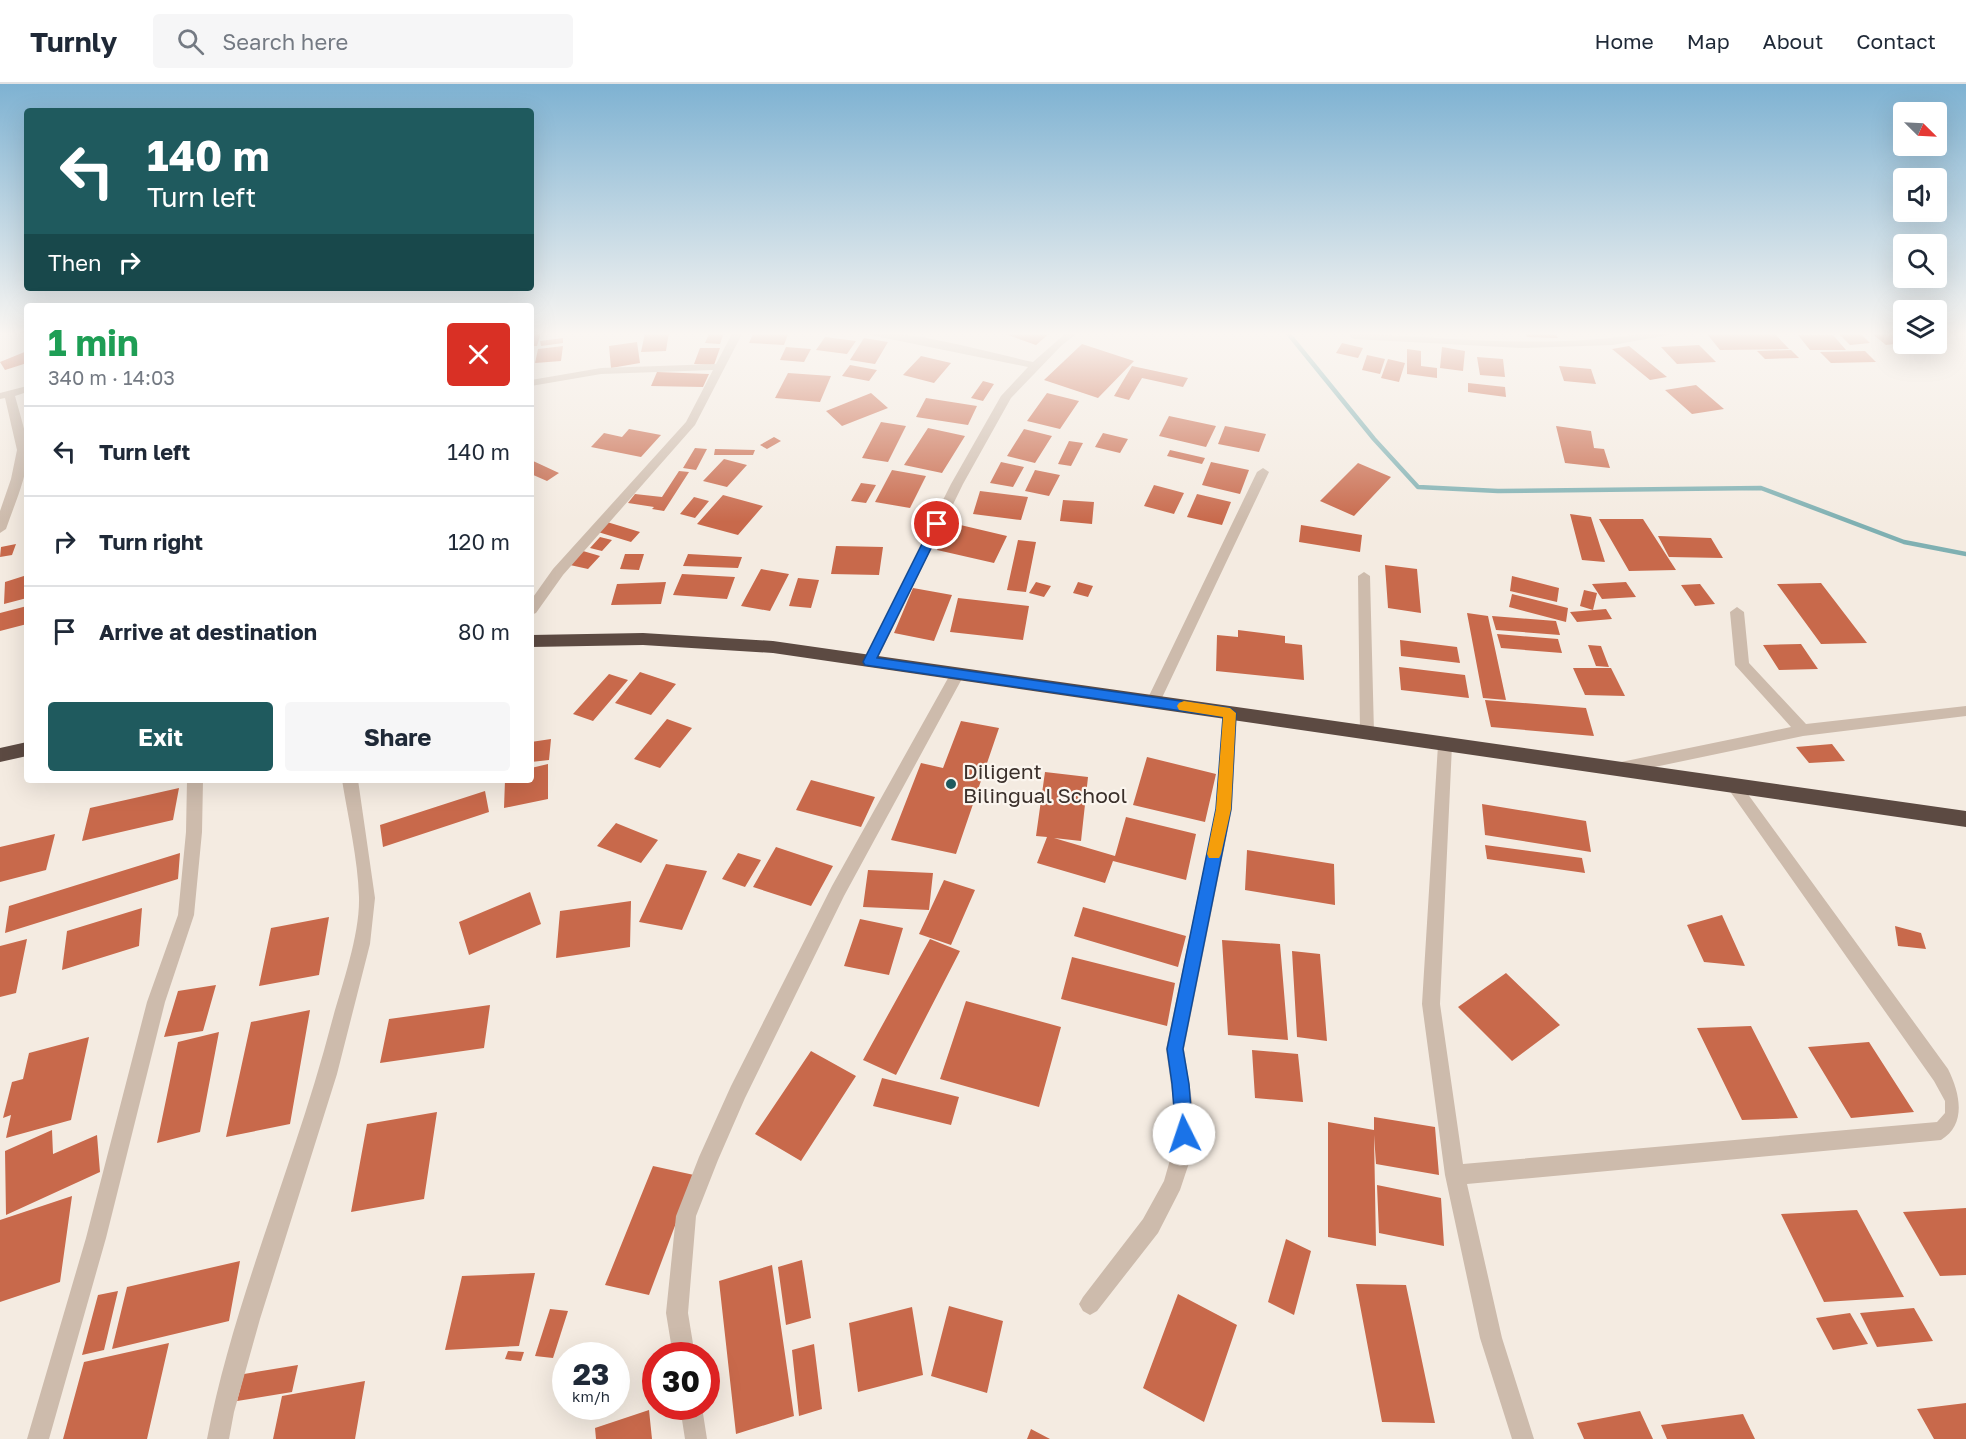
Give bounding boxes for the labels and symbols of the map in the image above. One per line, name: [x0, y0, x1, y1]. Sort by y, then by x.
north arrow: [1893, 102, 1947, 156]
pin: [911, 498, 962, 549]
place label: Diligent Bilingual School: [963, 758, 1127, 808]
marker: Diligent Bilingual School: [944, 777, 958, 791]
position arrow: [1152, 1102, 1216, 1166]
speed limit sign: 30: [642, 1342, 720, 1420]

